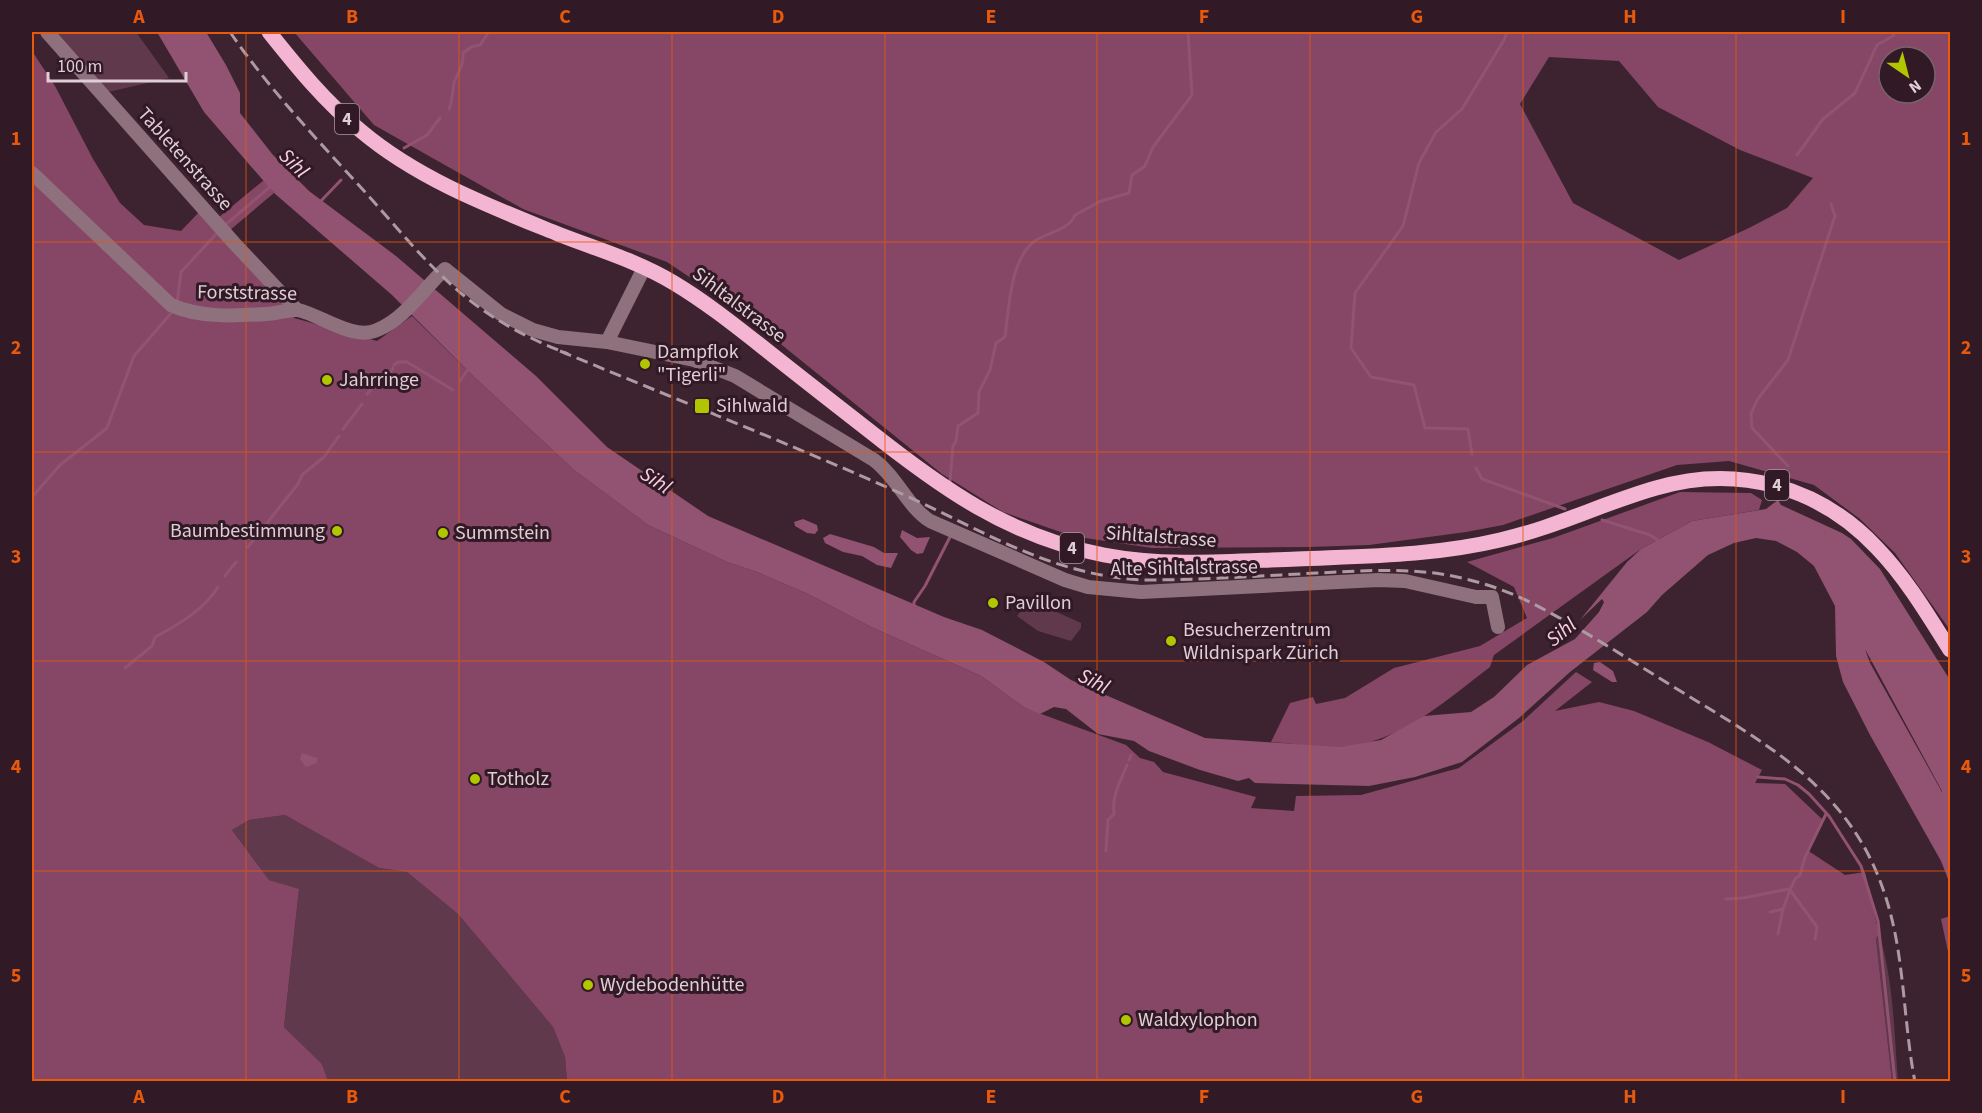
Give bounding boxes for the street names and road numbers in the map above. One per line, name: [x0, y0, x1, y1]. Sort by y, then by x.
street label: Tabletenstrasse: [131, 101, 239, 217]
road number: 4: [335, 104, 359, 134]
street label: Sihltalstrasse: [686, 260, 792, 350]
street label: Forststrasse: [197, 278, 297, 308]
road number: 4: [1765, 470, 1789, 500]
street label: Sihltalstrasse: [1105, 519, 1217, 555]
road number: 4: [1060, 533, 1084, 563]
street label: Alte Sihltalstrasse: [1110, 553, 1258, 583]

